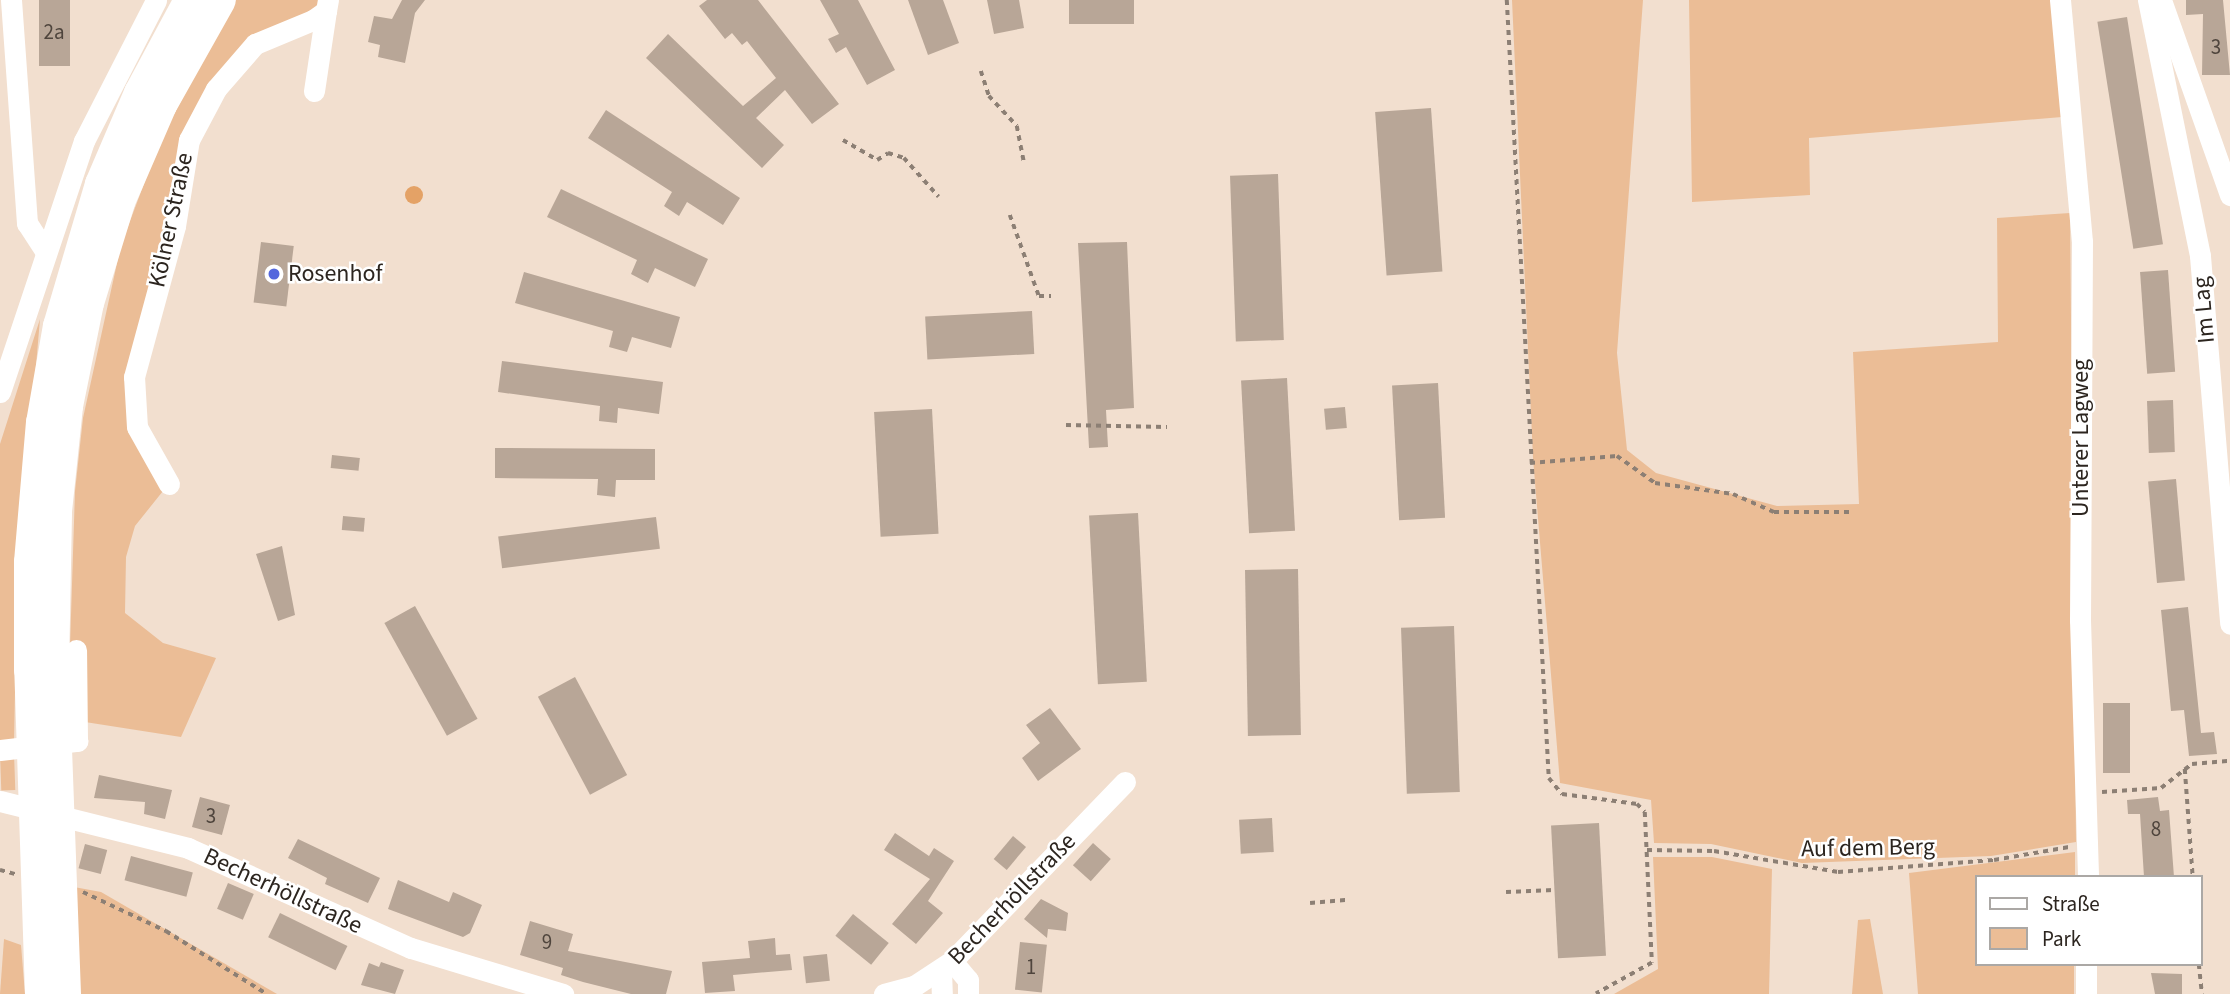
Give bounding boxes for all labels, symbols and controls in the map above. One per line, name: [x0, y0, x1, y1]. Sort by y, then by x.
house number: 2a: [43, 19, 65, 45]
house number: 3: [2211, 34, 2221, 60]
street label: Kölner Straße: [143, 150, 199, 290]
place label: Rosenhof: [288, 260, 382, 288]
marker: Rosenhof: [266, 266, 282, 282]
street label: Im Lag: [2187, 275, 2221, 345]
street label: Unterer Lagweg: [2067, 359, 2095, 517]
house number: 3: [206, 803, 216, 829]
house number: 8: [2151, 816, 2161, 842]
street label: Becherhöllstraße: [942, 827, 1082, 971]
street label: Auf dem Berg: [1801, 832, 1935, 864]
street label: Becherhöllstraße: [199, 842, 367, 940]
legend: [1974, 875, 2202, 966]
text: Straße: [2042, 889, 2100, 919]
text: Park: [2042, 924, 2081, 954]
house number: 9: [542, 929, 552, 955]
house number: 1: [1026, 954, 1036, 980]

